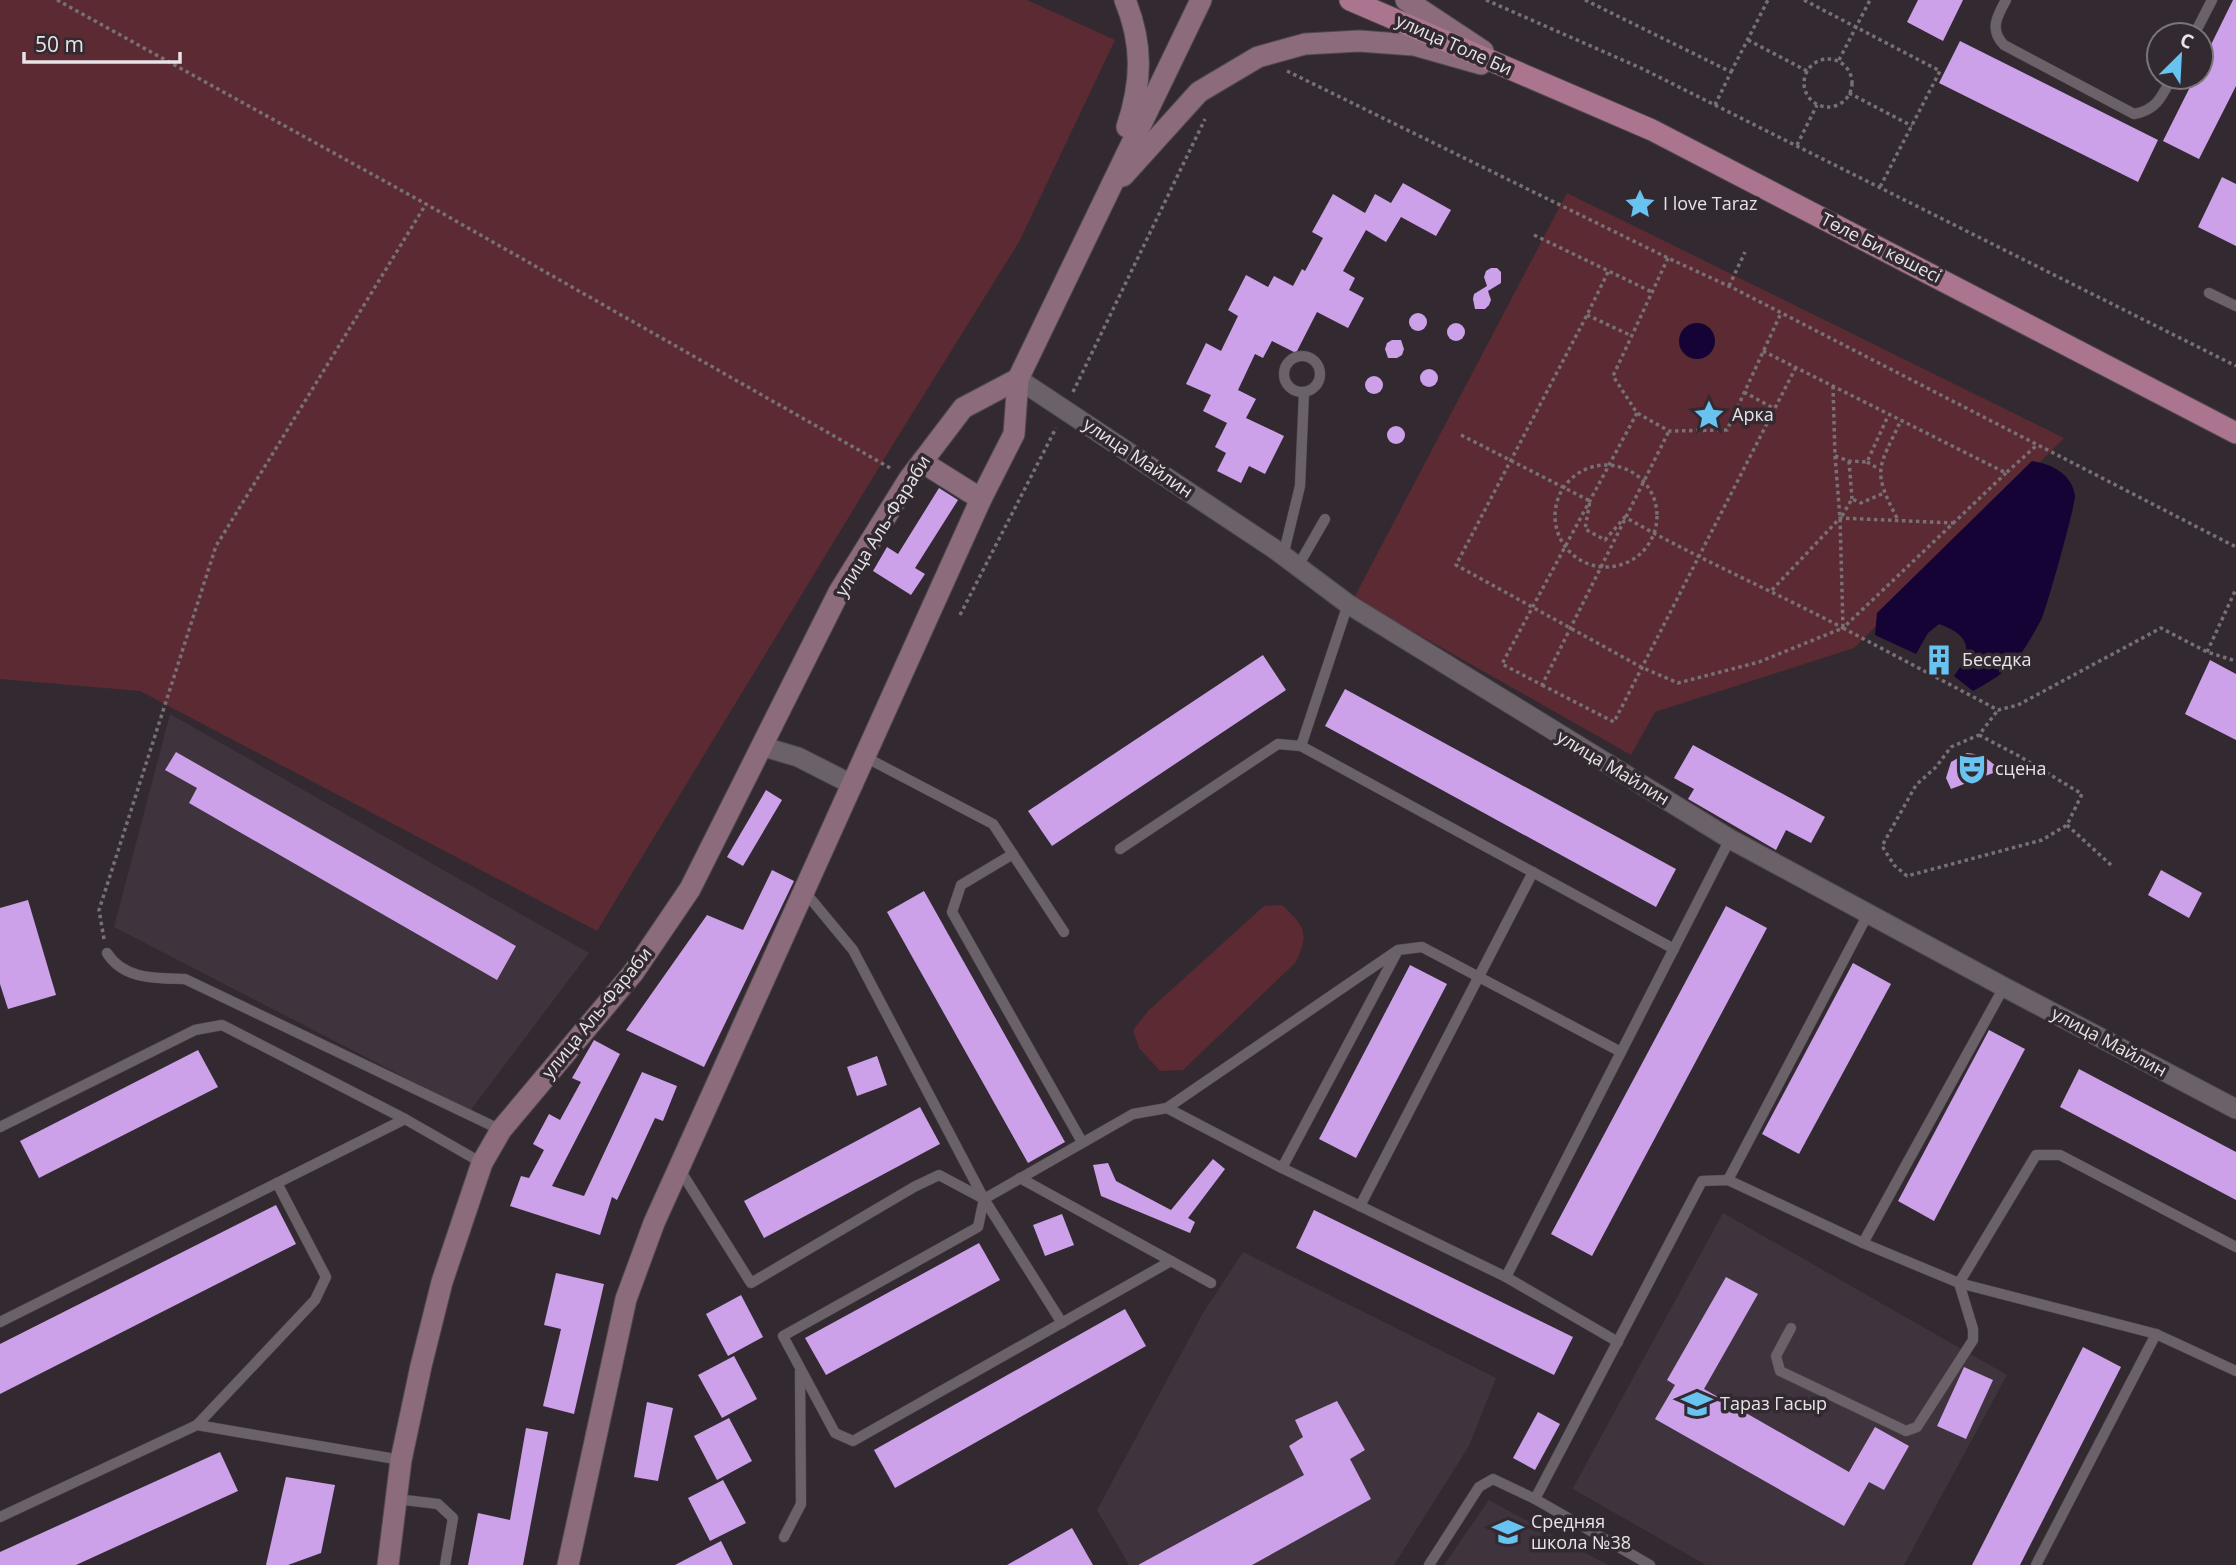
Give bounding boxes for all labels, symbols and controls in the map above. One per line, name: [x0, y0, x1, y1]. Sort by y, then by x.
street label: улица Толе Би: [1392, 8, 1516, 80]
scale bar: [24, 21, 180, 65]
north arrow: [2145, 21, 2215, 91]
text: С: [2176, 26, 2198, 55]
text: 50 m: [35, 30, 84, 58]
place icon: I love Taraz: [1623, 187, 1657, 221]
place label: I love Taraz: [1663, 191, 1758, 215]
street label: Төле Би көшесі: [1817, 206, 1946, 288]
place icon: Арка: [1692, 398, 1726, 432]
place label: Арка: [1732, 402, 1774, 426]
street label: улица Майлин: [1079, 412, 1198, 503]
street label: улица Аль-Фараби: [829, 450, 935, 601]
building icon: Беседка: [1922, 643, 1956, 677]
place label: Беседка: [1962, 647, 2032, 671]
street label: улица Майлин: [1553, 724, 1674, 810]
theatre icon: сцена: [1955, 752, 1989, 786]
place label: сцена: [1995, 756, 2046, 780]
street label: улица Аль-Фараби: [536, 942, 657, 1083]
street label: улица Майлин: [2048, 1001, 2171, 1082]
school or university icon: Тараз Гасыр: [1680, 1387, 1714, 1421]
place label: Тараз Гасыр: [1720, 1391, 1827, 1415]
place label: Средняя школа №38: [1531, 1509, 1631, 1554]
school or university icon: Средняя школа №38: [1491, 1515, 1525, 1549]

